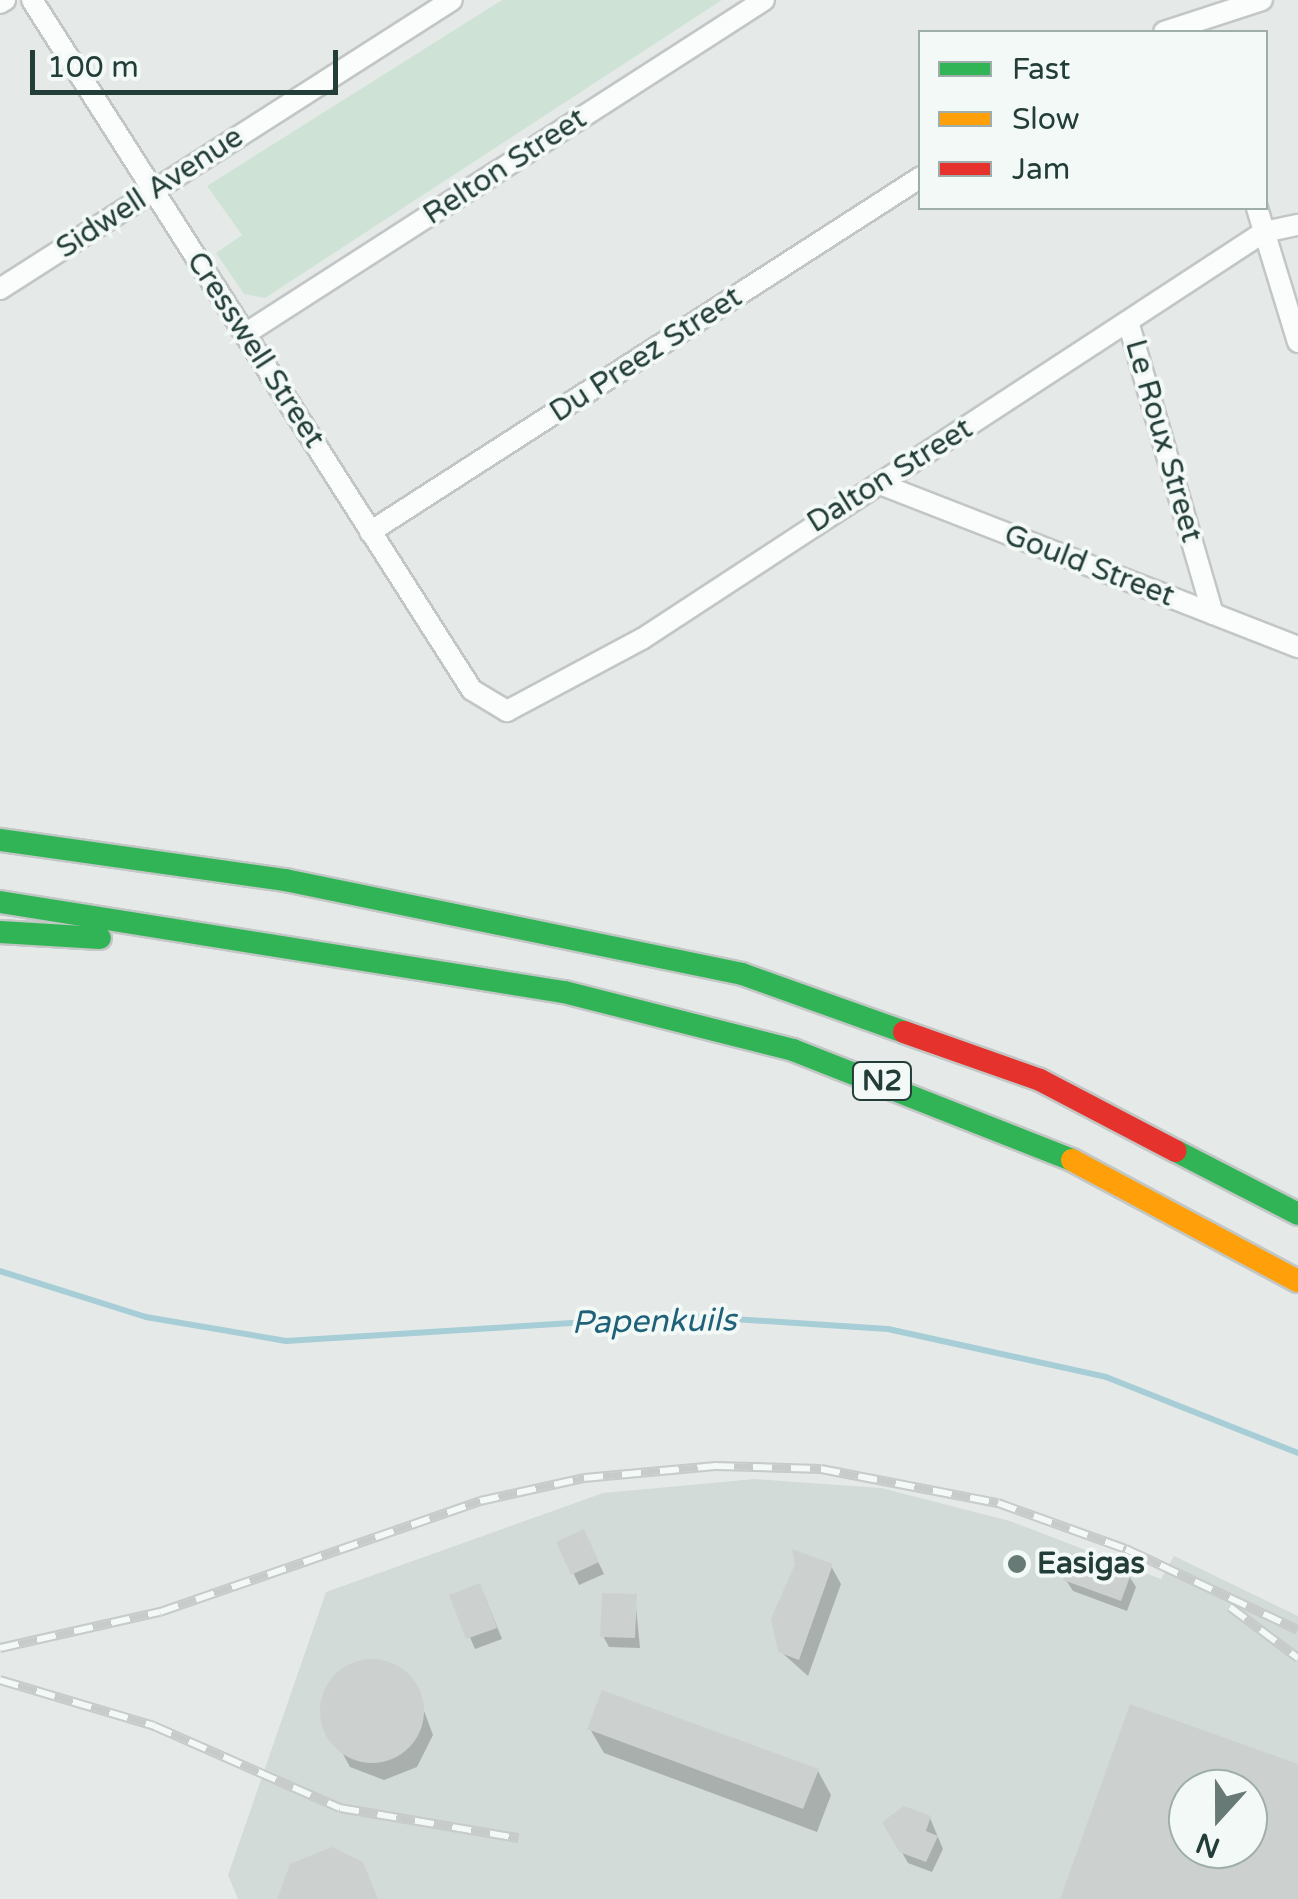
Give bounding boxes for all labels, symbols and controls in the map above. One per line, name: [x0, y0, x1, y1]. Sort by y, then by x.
scale bar: [35, 30, 342, 92]
legend: [918, 30, 1268, 210]
text: 100 m: [47, 49, 139, 86]
text: Fast: [1012, 51, 1071, 88]
street label: Relton Street: [417, 101, 593, 233]
text: Slow: [1012, 101, 1080, 138]
street label: Sidwell Avenue: [50, 119, 250, 267]
text: Jam: [1012, 151, 1070, 188]
street label: Cresswell Street: [178, 245, 332, 455]
street label: Du Preez Street: [543, 280, 749, 430]
street label: Le Roux Street: [1117, 335, 1209, 547]
street label: Dalton Street: [801, 411, 979, 541]
street label: Gould Street: [999, 517, 1179, 615]
road number: N2: [850, 1058, 914, 1104]
water label: Papenkuils: [571, 1301, 737, 1343]
place label: Easigas: [1037, 1546, 1145, 1582]
marker: Easigas: [1006, 1553, 1028, 1575]
north arrow: [1168, 1769, 1268, 1869]
text: N: [1191, 1825, 1225, 1865]

